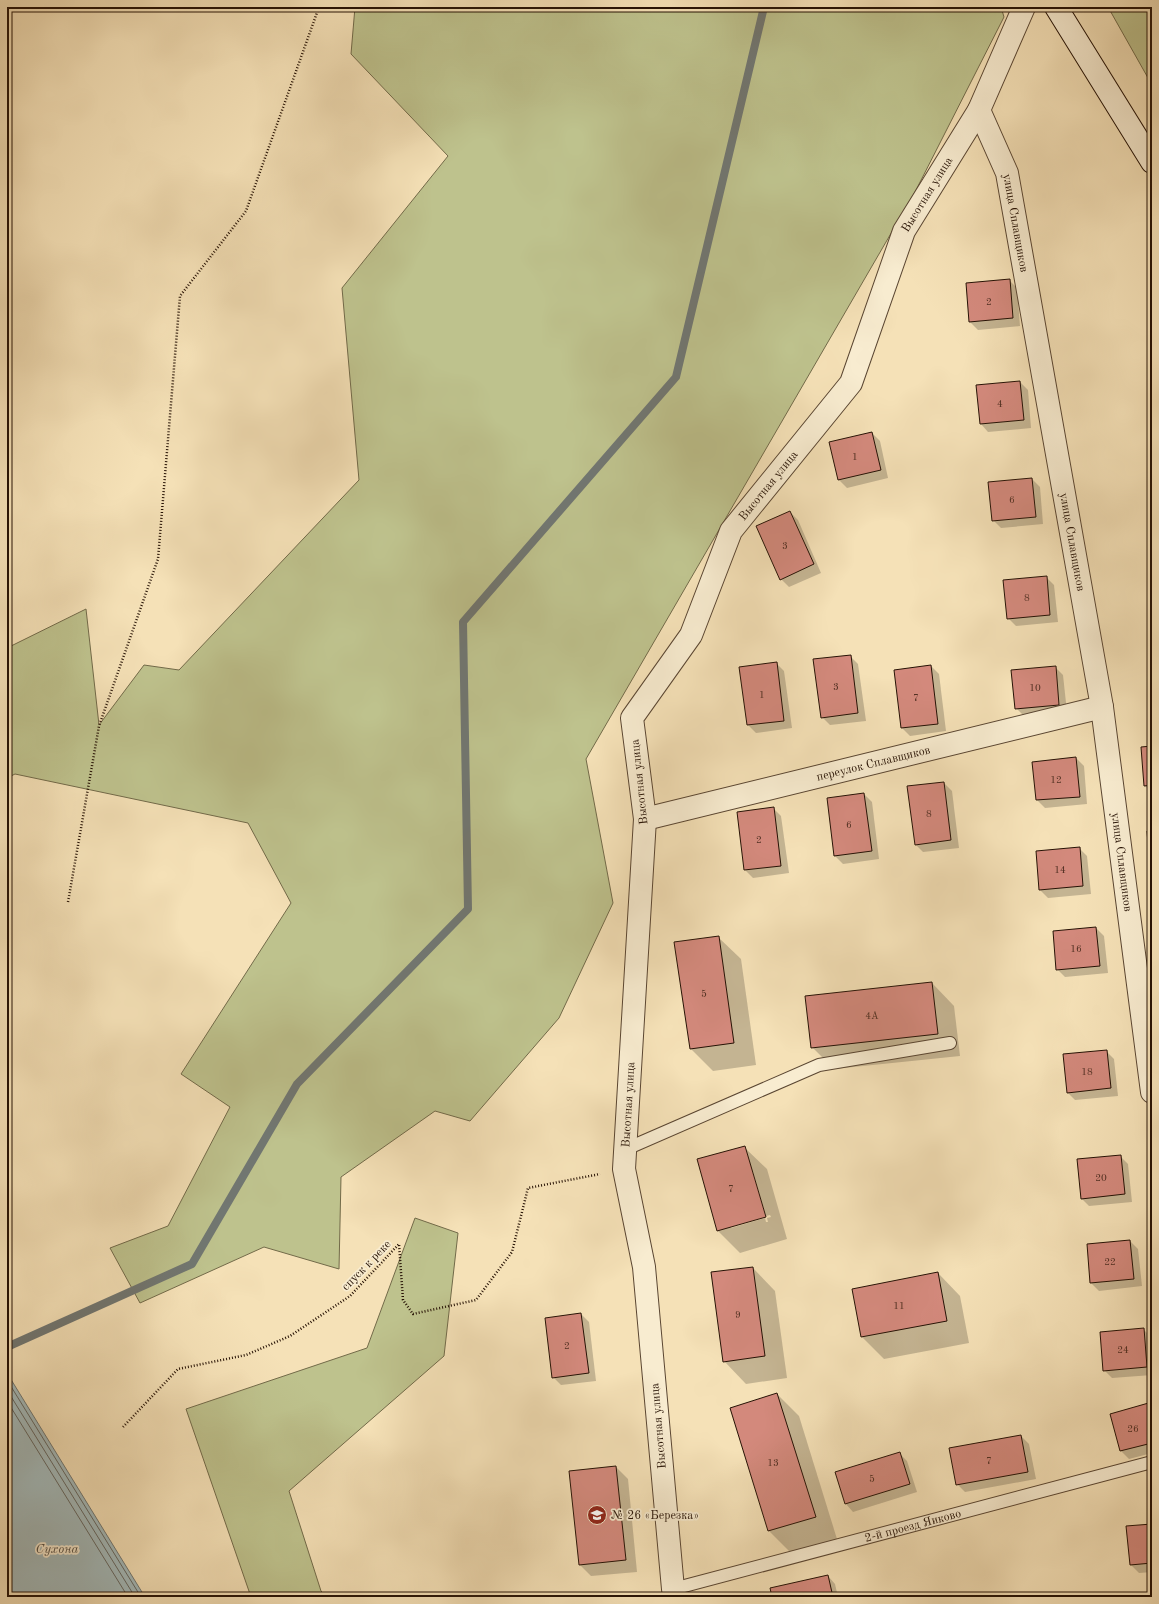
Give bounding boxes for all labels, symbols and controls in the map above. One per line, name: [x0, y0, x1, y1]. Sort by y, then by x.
street label: Высотная улица: [900, 155, 955, 235]
street label: улица Сплавщиков: [1000, 173, 1030, 273]
house number: 2: [986, 297, 992, 307]
house number: 4: [997, 399, 1003, 409]
street label: Высотная улица: [737, 449, 801, 523]
house number: 1: [852, 452, 858, 462]
street label: улица Сплавщиков: [1057, 492, 1086, 592]
house number: 6: [1009, 495, 1015, 505]
house number: 3: [782, 541, 788, 551]
house number: 8: [1024, 593, 1030, 603]
house number: 3: [833, 682, 839, 692]
house number: 10: [1029, 683, 1041, 693]
house number: 1: [759, 690, 765, 700]
house number: 7: [913, 693, 919, 703]
street label: Высотная улица: [630, 739, 650, 825]
street label: переулок Сплавщиков: [815, 744, 932, 784]
house number: 12: [1050, 775, 1062, 785]
house number: 8: [926, 809, 932, 819]
street label: улица Сплавщиков: [1109, 812, 1134, 913]
house number: 6: [846, 820, 852, 830]
house number: 2: [756, 835, 762, 845]
house number: 14: [1054, 865, 1066, 875]
house number: 16: [1070, 944, 1082, 954]
house number: 5: [701, 989, 707, 999]
house number: 4А: [865, 1011, 879, 1021]
street label: Высотная улица: [620, 1061, 637, 1148]
house number: 18: [1081, 1067, 1093, 1077]
house number: 20: [1095, 1173, 1107, 1183]
house number: 7: [728, 1184, 734, 1194]
street label: спуск к реке: [340, 1238, 394, 1293]
house number: 22: [1104, 1257, 1116, 1267]
house number: 11: [893, 1301, 905, 1311]
house number: 9: [735, 1310, 741, 1320]
house number: 2: [564, 1341, 570, 1351]
house number: 24: [1117, 1345, 1129, 1355]
street label: Высотная улица: [649, 1383, 669, 1469]
house number: 26: [1127, 1424, 1139, 1434]
house number: 7: [986, 1456, 992, 1466]
house number: 13: [767, 1458, 779, 1468]
house number: 5: [869, 1474, 875, 1484]
school or university icon: № 26 «Березка»: [586, 1504, 608, 1526]
street label: 2-й проезд Яиково: [863, 1508, 963, 1545]
place label: № 26 «Березка»: [611, 1510, 699, 1522]
water label: Сухона: [35, 1543, 79, 1556]

